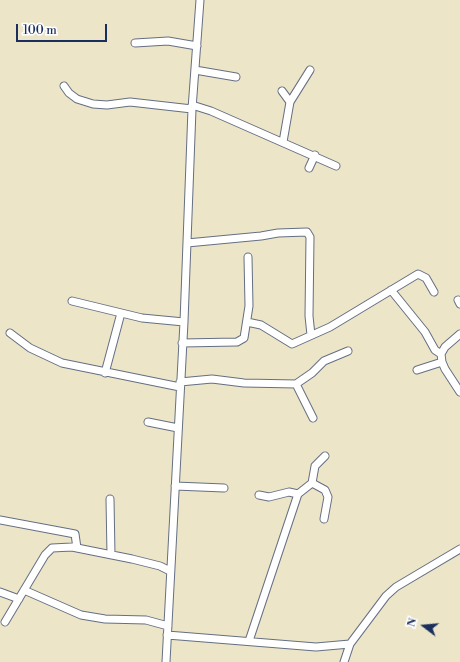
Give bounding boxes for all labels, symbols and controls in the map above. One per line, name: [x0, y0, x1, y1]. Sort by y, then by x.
scale bar: [18, 16, 109, 42]
text: 100 m: [23, 23, 57, 38]
north arrow: [404, 606, 444, 646]
text: N: [405, 617, 420, 629]

